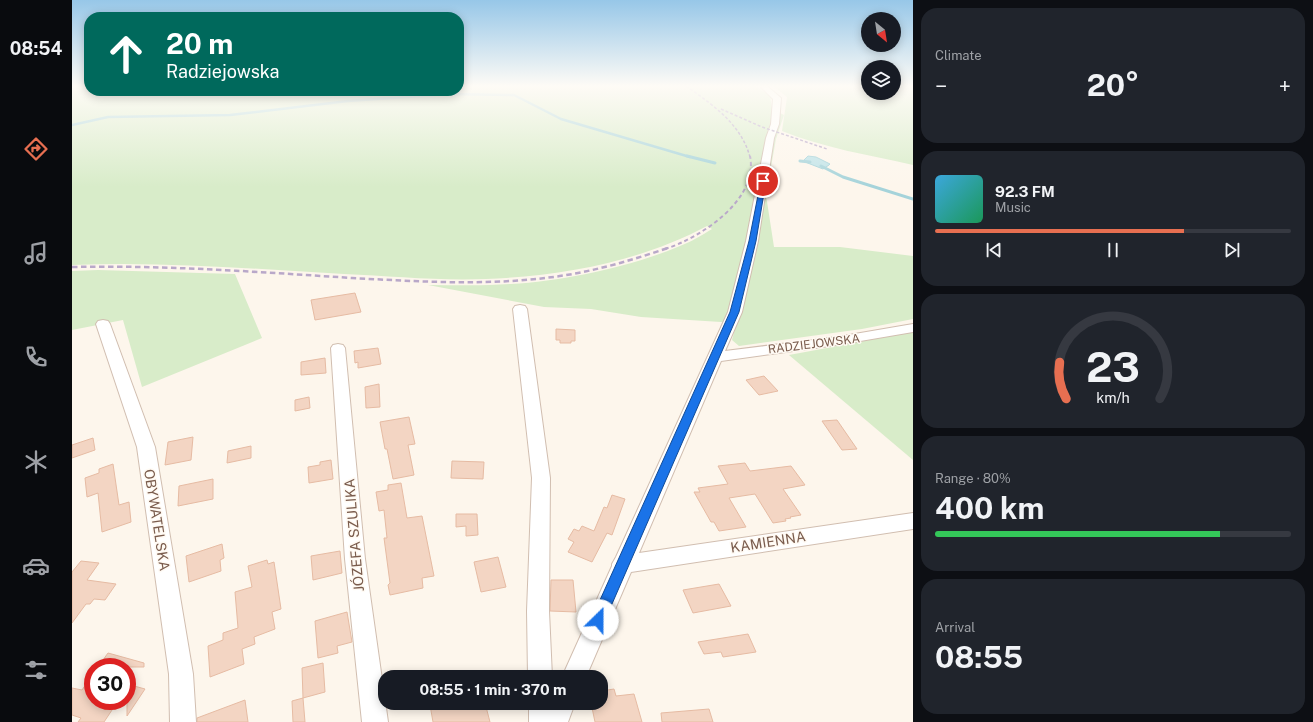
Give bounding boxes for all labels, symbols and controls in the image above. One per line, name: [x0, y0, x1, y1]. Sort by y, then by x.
north arrow: [861, 12, 901, 52]
map controls: [861, 12, 901, 100]
text: 20 m: [166, 27, 233, 60]
icon: ahead: [100, 28, 152, 80]
text: 08:54: [10, 38, 62, 59]
text: Climate: [935, 48, 982, 63]
button: layers: [861, 60, 901, 100]
text: Radziejowska: [166, 61, 280, 82]
text: 20°: [1087, 67, 1139, 103]
text: −: [935, 73, 947, 99]
text: +: [1279, 73, 1291, 99]
icon: directions: [22, 135, 50, 163]
pin: [746, 164, 780, 198]
icon: arrive: [752, 170, 774, 192]
text: 92.3 FM: [995, 183, 1055, 200]
text: Music: [995, 200, 1031, 215]
icon: music: [22, 239, 50, 267]
icon: previous: [983, 239, 1005, 261]
icon: pause: [1102, 239, 1124, 261]
icon: next: [1221, 239, 1243, 261]
street label: RADZIEJOWSKA: [767, 331, 861, 357]
text: 23: [1086, 342, 1140, 391]
icon: phone: [22, 343, 50, 371]
text: km/h: [1096, 389, 1130, 406]
icon: climate: [22, 448, 50, 476]
street label: OBYWATELSKA: [141, 468, 173, 572]
text: Range · 80%: [935, 471, 1011, 486]
street label: JÓZEFA SZULIKA: [339, 478, 367, 592]
text: 400 km: [935, 490, 1044, 526]
street label: KAMIENNA: [729, 528, 807, 556]
icon: car: [22, 552, 50, 580]
position arrow: [577, 599, 619, 641]
text: Arrival: [935, 620, 975, 635]
text: 08:55: [935, 639, 1023, 675]
icon: filters: [22, 656, 50, 684]
speed limit sign: 30: [84, 658, 136, 710]
text: 08:55 · 1 min · 370 m: [420, 681, 566, 698]

